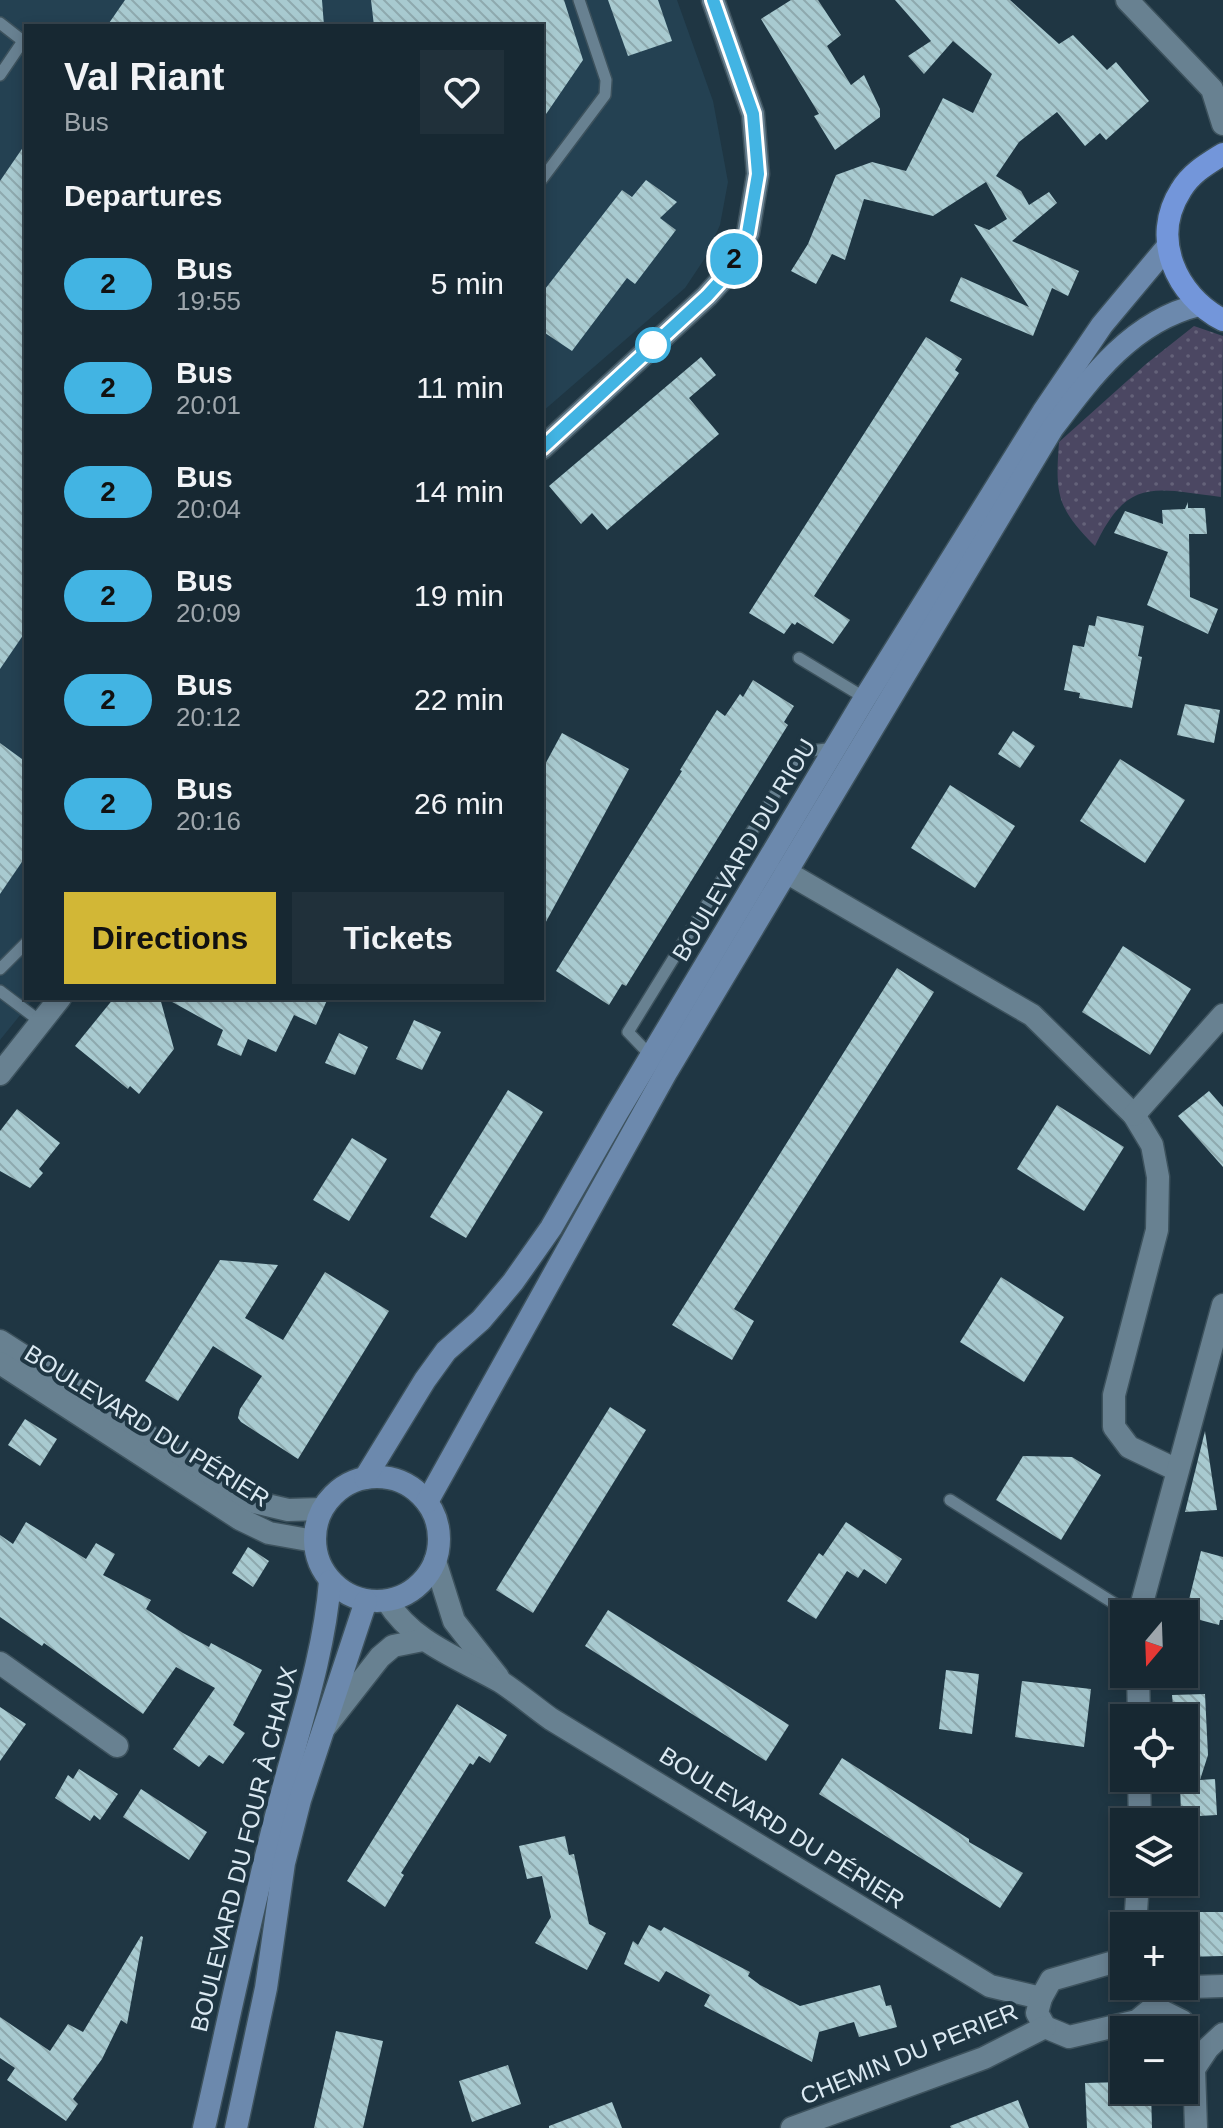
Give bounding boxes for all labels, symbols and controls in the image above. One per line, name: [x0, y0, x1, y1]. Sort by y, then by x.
button: heart: [420, 50, 504, 134]
text: Val Riant: [64, 56, 225, 98]
text: Bus: [64, 107, 109, 137]
text: Departures: [64, 179, 222, 212]
line badge: 2: [708, 233, 760, 285]
text: 2: [726, 243, 742, 274]
text: Bus: [176, 252, 233, 285]
text: 5 min: [431, 267, 504, 300]
text: 2: [100, 268, 116, 299]
text: 19:55: [176, 286, 241, 316]
unlabelled marker: [636, 328, 670, 362]
text: Bus: [176, 356, 233, 389]
text: 11 min: [416, 371, 504, 404]
text: 2: [100, 372, 116, 403]
text: 20:01: [176, 390, 241, 420]
text: Bus: [176, 460, 233, 493]
text: 14 min: [414, 475, 504, 508]
text: 2: [100, 476, 116, 507]
text: 20:04: [176, 494, 241, 524]
text: Bus: [176, 564, 233, 597]
text: 19 min: [414, 579, 504, 612]
text: 2: [100, 580, 116, 611]
text: 20:09: [176, 598, 241, 628]
text: Bus: [176, 668, 233, 701]
text: 22 min: [414, 683, 504, 716]
text: 2: [100, 684, 116, 715]
text: 20:12: [176, 702, 241, 732]
street label: BOULEVARD DU RIOU: [667, 734, 821, 966]
text: Bus: [176, 772, 233, 805]
text: 26 min: [414, 787, 504, 820]
text: 2: [100, 788, 116, 819]
text: 20:16: [176, 806, 241, 836]
button: Directions: [64, 892, 276, 984]
button: Tickets: [292, 892, 504, 984]
street label: BOULEVARD DU PÉRIER: [20, 1339, 275, 1512]
north arrow: [1110, 1600, 1198, 1688]
map controls: [1110, 1600, 1198, 2104]
street label: BOULEVARD DU FOUR À CHAUX: [185, 1663, 302, 2034]
button: locate: [1110, 1704, 1198, 1792]
street label: BOULEVARD DU PÉRIER: [655, 1741, 910, 1914]
button: layers: [1110, 1808, 1198, 1896]
button: +: [1110, 1912, 1198, 2000]
street label: CHEMIN DU PERIER: [796, 1998, 1021, 2110]
button: −: [1110, 2016, 1198, 2104]

